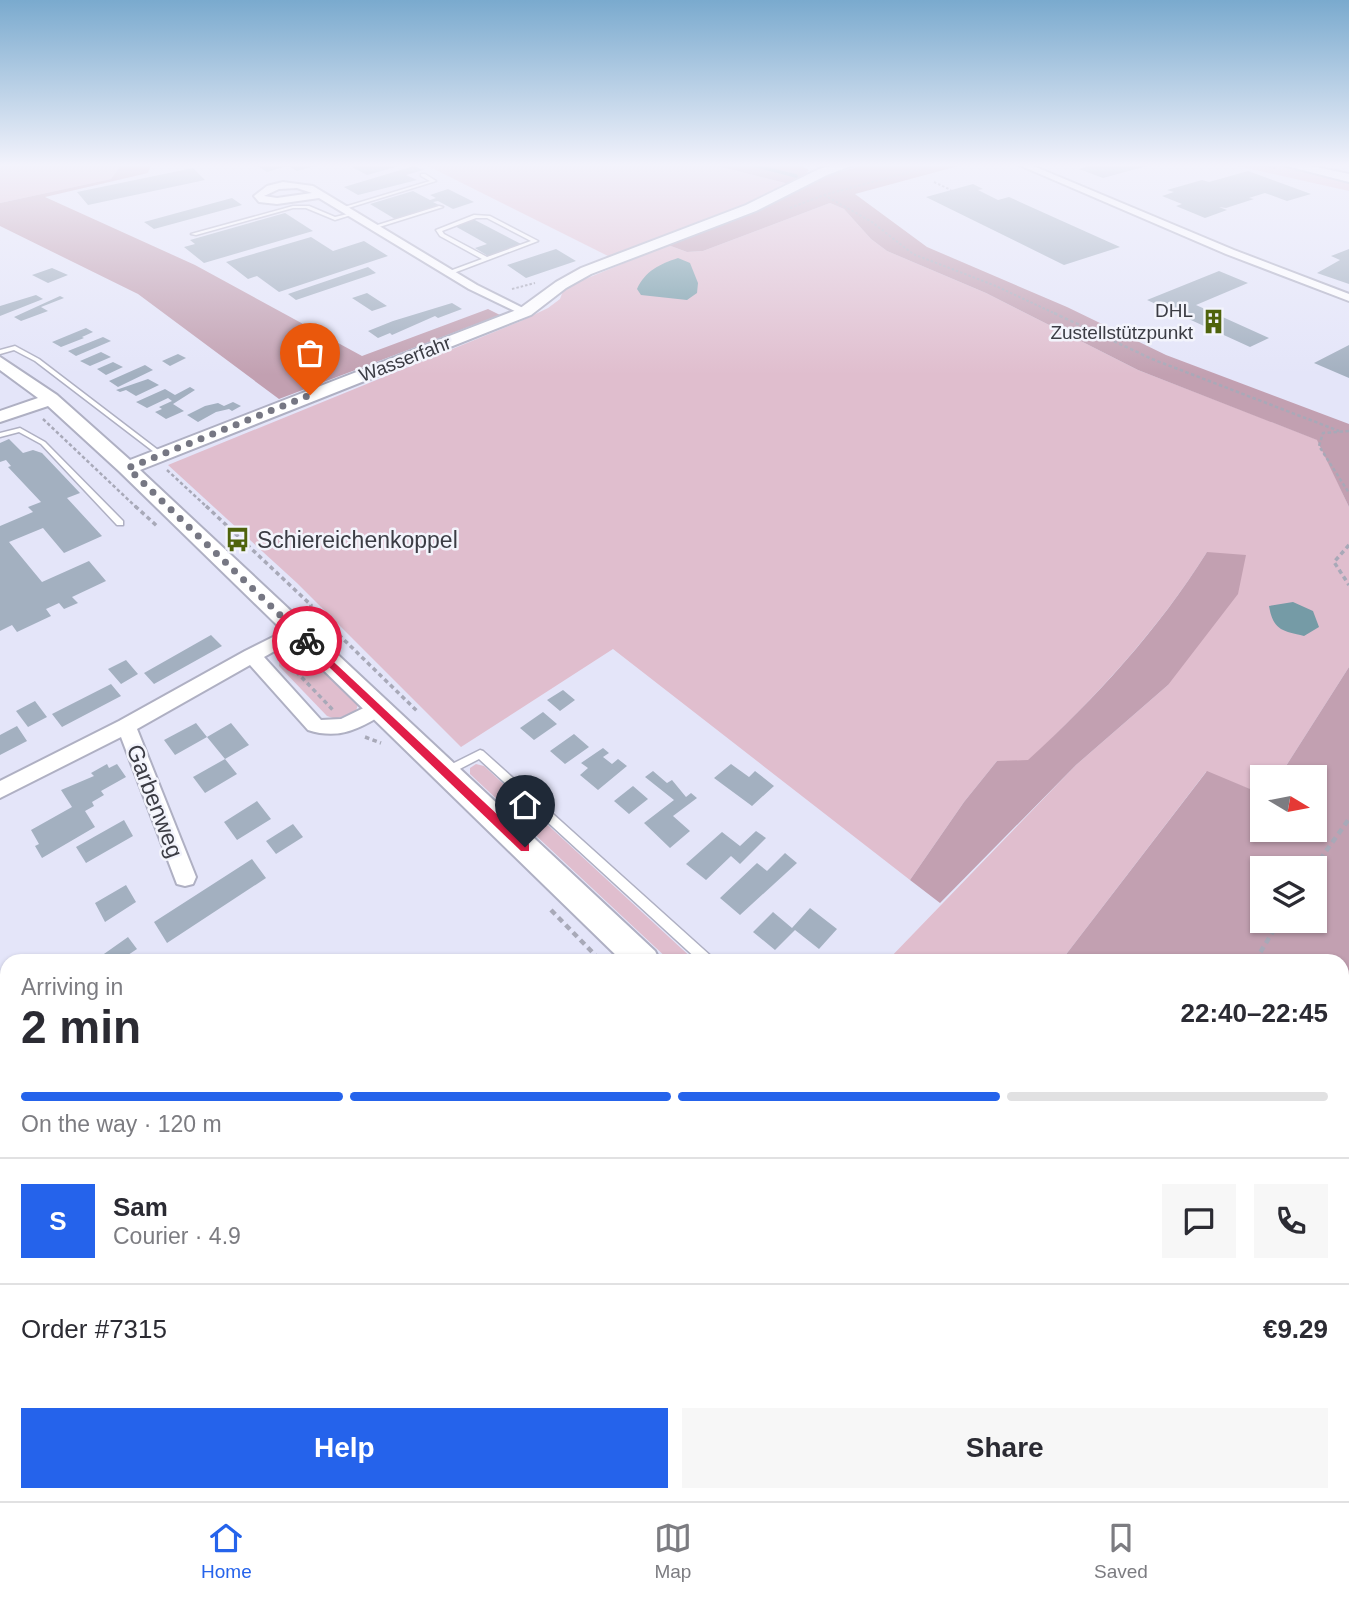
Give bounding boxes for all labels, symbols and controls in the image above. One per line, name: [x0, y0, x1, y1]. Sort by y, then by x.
place label: DHL Zustellstützpunkt: [1050, 300, 1194, 343]
building icon: DHL Zustellstützpunkt: [1199, 307, 1227, 335]
pin: [280, 323, 340, 395]
street label: Wasserfahr: [356, 332, 454, 386]
icon: bag: [291, 334, 329, 372]
bus stop icon: Schiereichenkoppel: [223, 526, 251, 554]
place label: Schiereichenkoppel: [257, 527, 458, 553]
courier: [272, 606, 342, 676]
icon: bike: [288, 622, 326, 660]
street label: Garbenweg: [122, 741, 188, 861]
north arrow: [1250, 765, 1326, 842]
map controls: [1250, 765, 1327, 933]
pin: [495, 775, 555, 847]
icon: home: [506, 786, 544, 824]
button: layers: [1250, 856, 1327, 933]
text: Arriving in: [21, 974, 123, 1000]
text: 22:40–22:45: [1181, 998, 1328, 1028]
text: 2 min: [21, 1001, 141, 1053]
text: On the way · 120 m: [21, 1111, 222, 1137]
button: chat: [1162, 1184, 1236, 1258]
button: phone: [1254, 1184, 1328, 1258]
text: Sam: [113, 1192, 168, 1222]
text: S: [49, 1206, 67, 1236]
text: Courier · 4.9: [113, 1223, 241, 1249]
text: Order #7315: [21, 1314, 167, 1344]
text: €9.29: [1263, 1314, 1328, 1344]
button: Help: [21, 1408, 668, 1488]
button: Share: [682, 1408, 1328, 1488]
tab: Home: [201, 1519, 252, 1583]
tab: Map: [654, 1519, 692, 1583]
tab: Saved: [1094, 1519, 1148, 1583]

